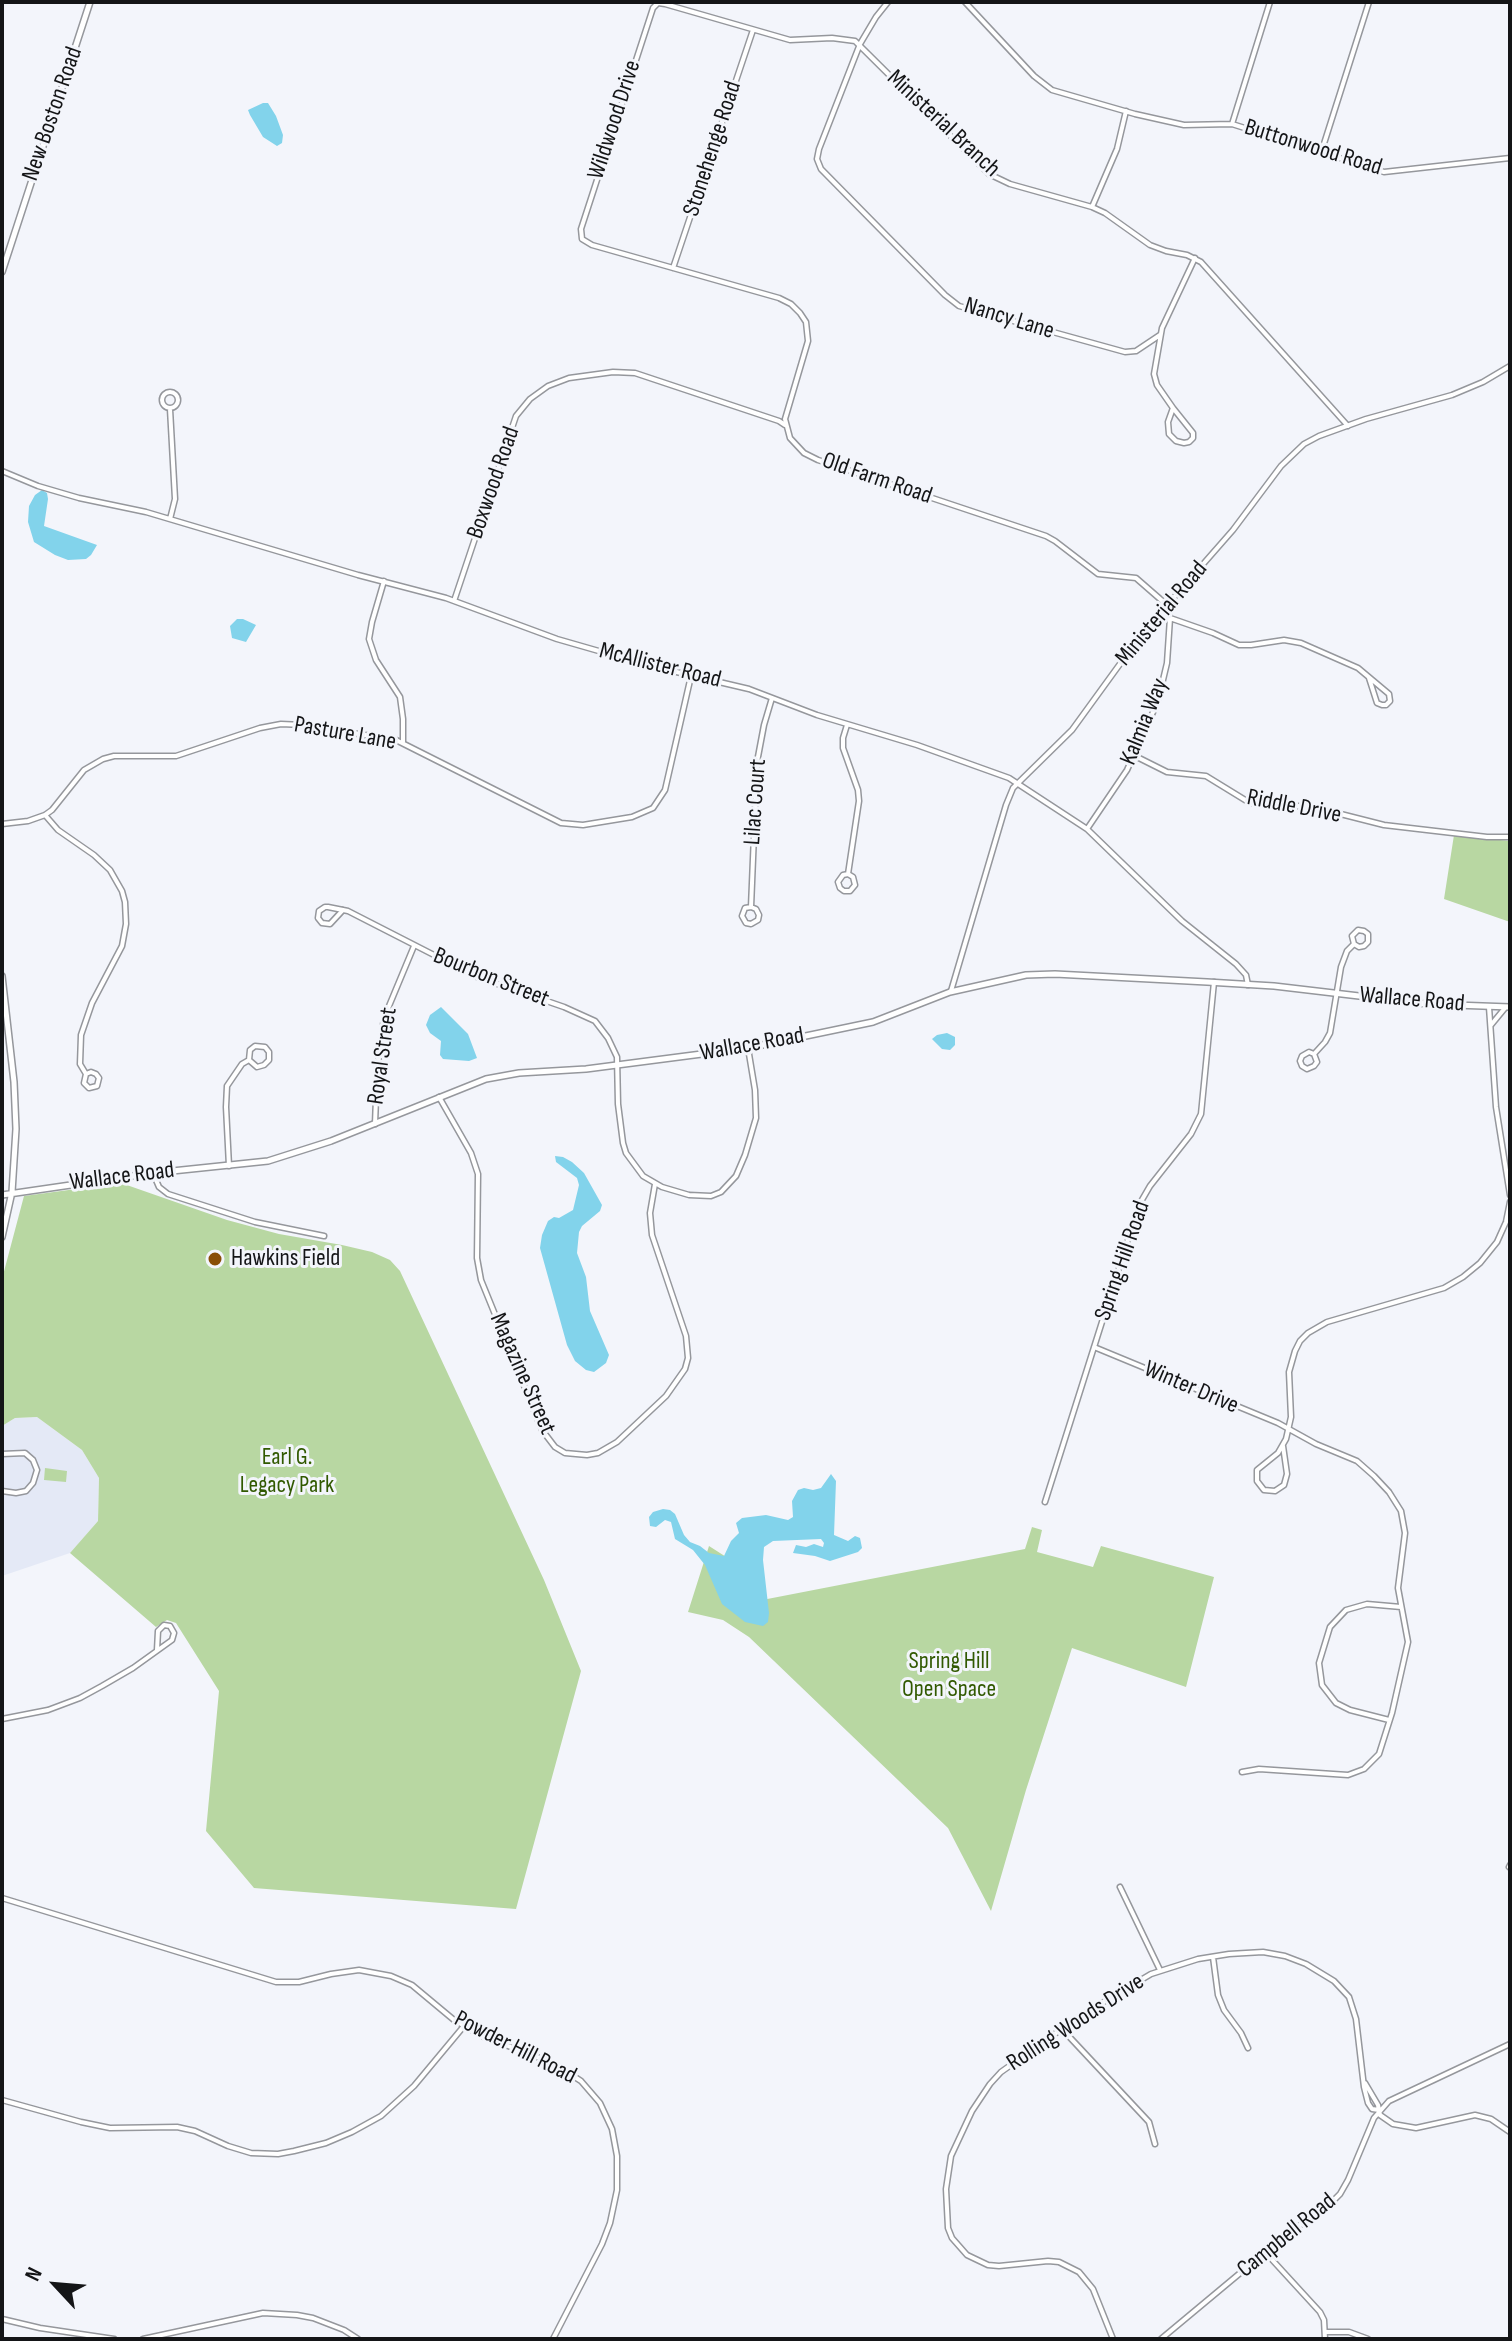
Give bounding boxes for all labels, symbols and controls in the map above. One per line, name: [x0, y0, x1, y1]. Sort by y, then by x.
street label: New Boston Road: [17, 43, 89, 185]
street label: Wildwood Drive: [582, 57, 648, 183]
street label: Ministerial Branch: [880, 64, 1006, 184]
street label: Stonehenge Road: [678, 78, 748, 220]
street label: Buttonwood Road: [1241, 113, 1385, 183]
street label: Nancy Lane: [961, 292, 1057, 346]
street label: Boxwood Road: [461, 423, 527, 543]
street label: Old Farm Road: [818, 447, 936, 511]
street label: Ministerial Road: [1110, 556, 1214, 672]
street label: McAllister Road: [596, 637, 724, 695]
street label: Kalmia Way: [1115, 675, 1175, 769]
street label: Pasture Lane: [292, 711, 398, 757]
street label: Lilac Court: [739, 758, 773, 846]
street label: Riddle Drive: [1244, 784, 1344, 830]
street label: Bourbon Street: [429, 942, 553, 1014]
street label: Wallace Road: [1358, 981, 1466, 1019]
street label: Royal Street: [362, 1006, 404, 1106]
street label: Wallace Road: [698, 1022, 806, 1068]
street label: Wallace Road: [68, 1156, 176, 1198]
street label: Spring Hill Road: [1089, 1197, 1157, 1325]
place label: Hawkins Field: [231, 1245, 340, 1273]
marker: Hawkins Field: [206, 1250, 224, 1268]
street label: Magazine Street: [483, 1309, 561, 1439]
street label: Winter Drive: [1139, 1355, 1243, 1421]
park label: Earl G. Legacy Park: [240, 1444, 334, 1500]
park label: Spring Hill Open Space: [902, 1648, 996, 1704]
street label: Rolling Woods Drive: [1002, 1968, 1150, 2078]
street label: Powder Hill Road: [449, 2005, 581, 2091]
street label: Campbell Road: [1232, 2188, 1342, 2284]
north arrow: [16, 2245, 96, 2325]
text: N: [19, 2263, 49, 2285]

